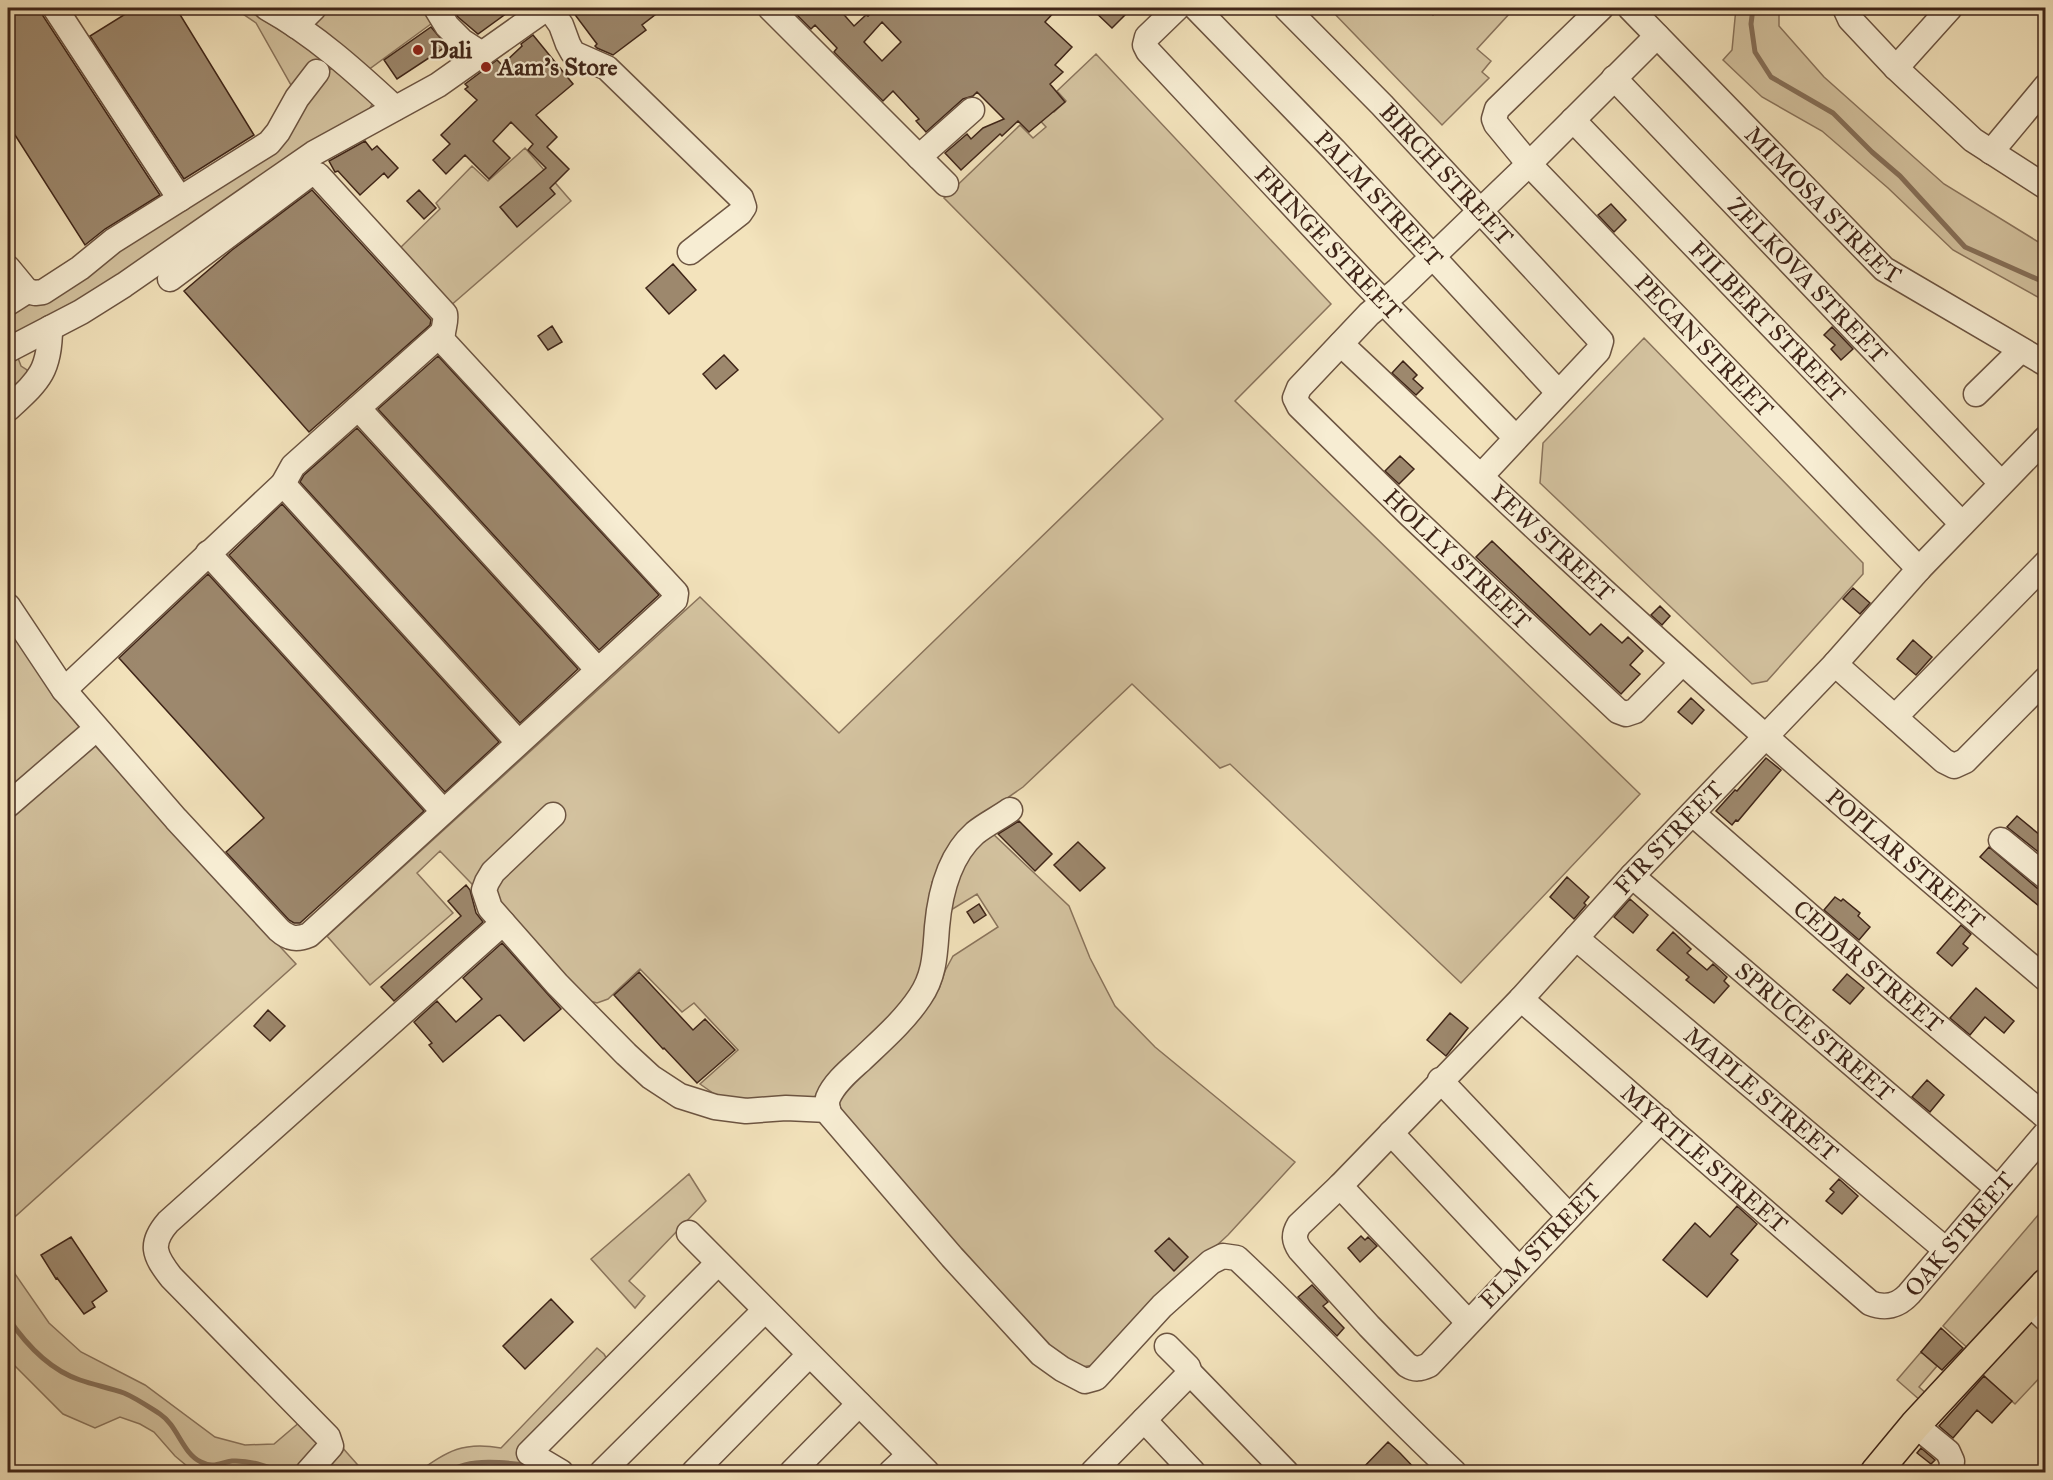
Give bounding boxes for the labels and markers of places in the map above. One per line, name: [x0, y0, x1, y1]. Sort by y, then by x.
place label: Dali: [430, 35, 473, 65]
marker: Dali: [411, 43, 425, 57]
place label: Aam's Store: [496, 52, 618, 82]
marker: Aam's Store: [479, 60, 493, 74]

